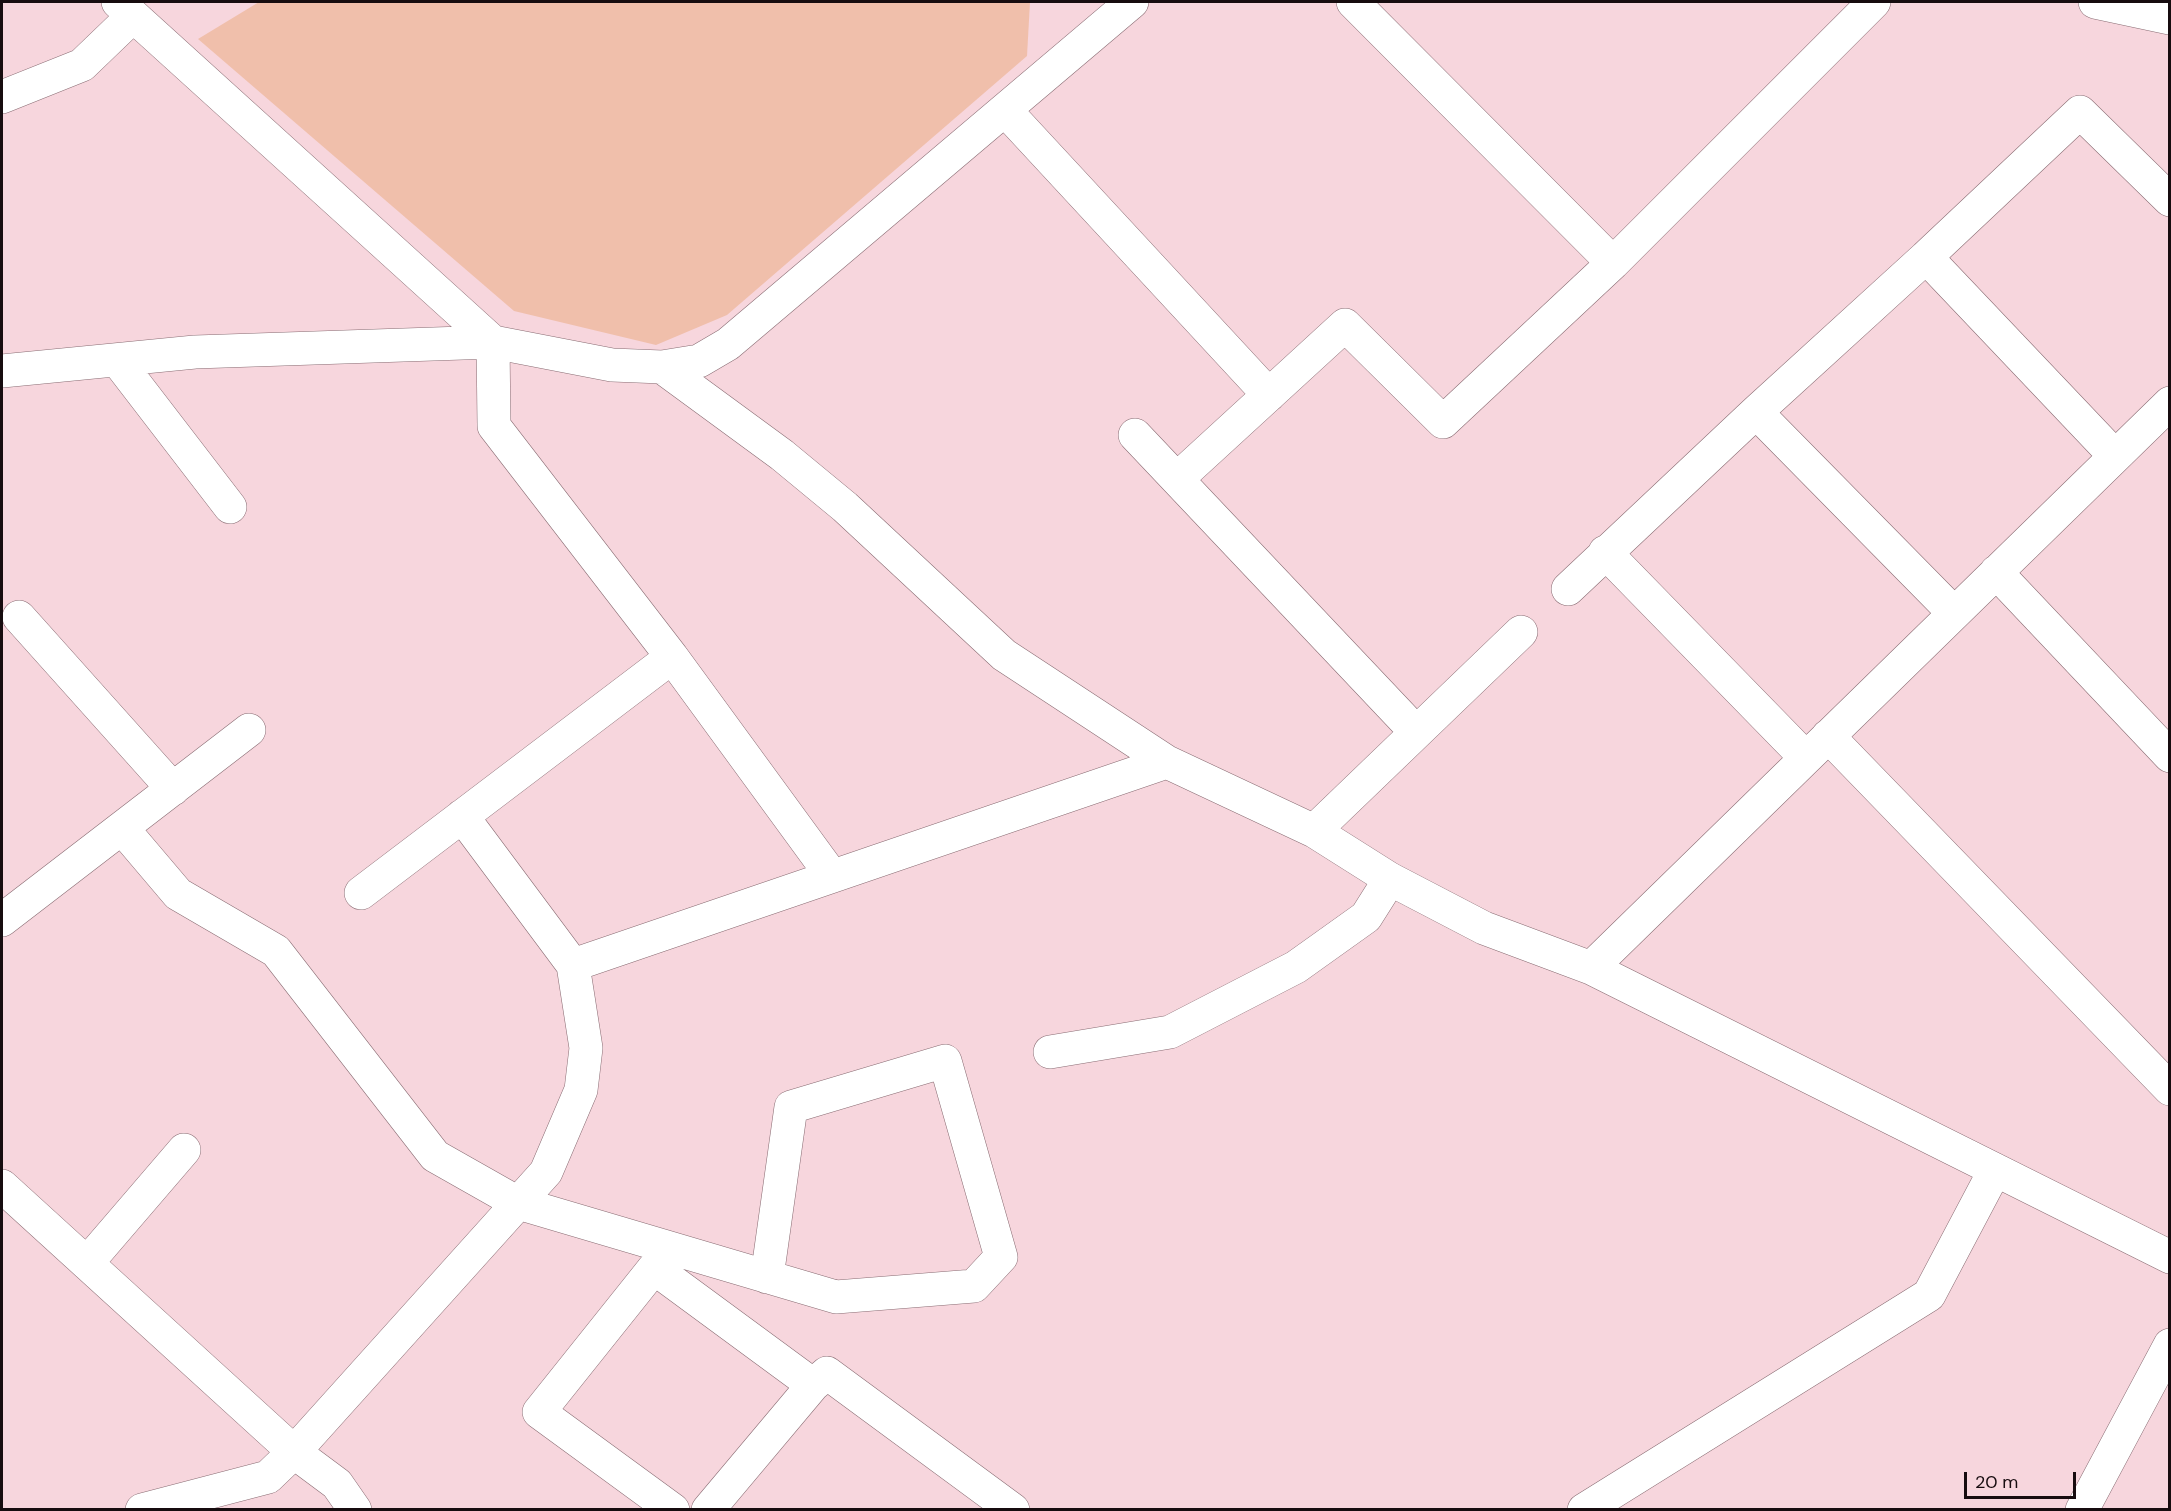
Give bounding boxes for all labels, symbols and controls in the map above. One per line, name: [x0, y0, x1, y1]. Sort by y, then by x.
scale bar: [1967, 1460, 2080, 1498]
text: 20 m: [1975, 1470, 2018, 1494]

